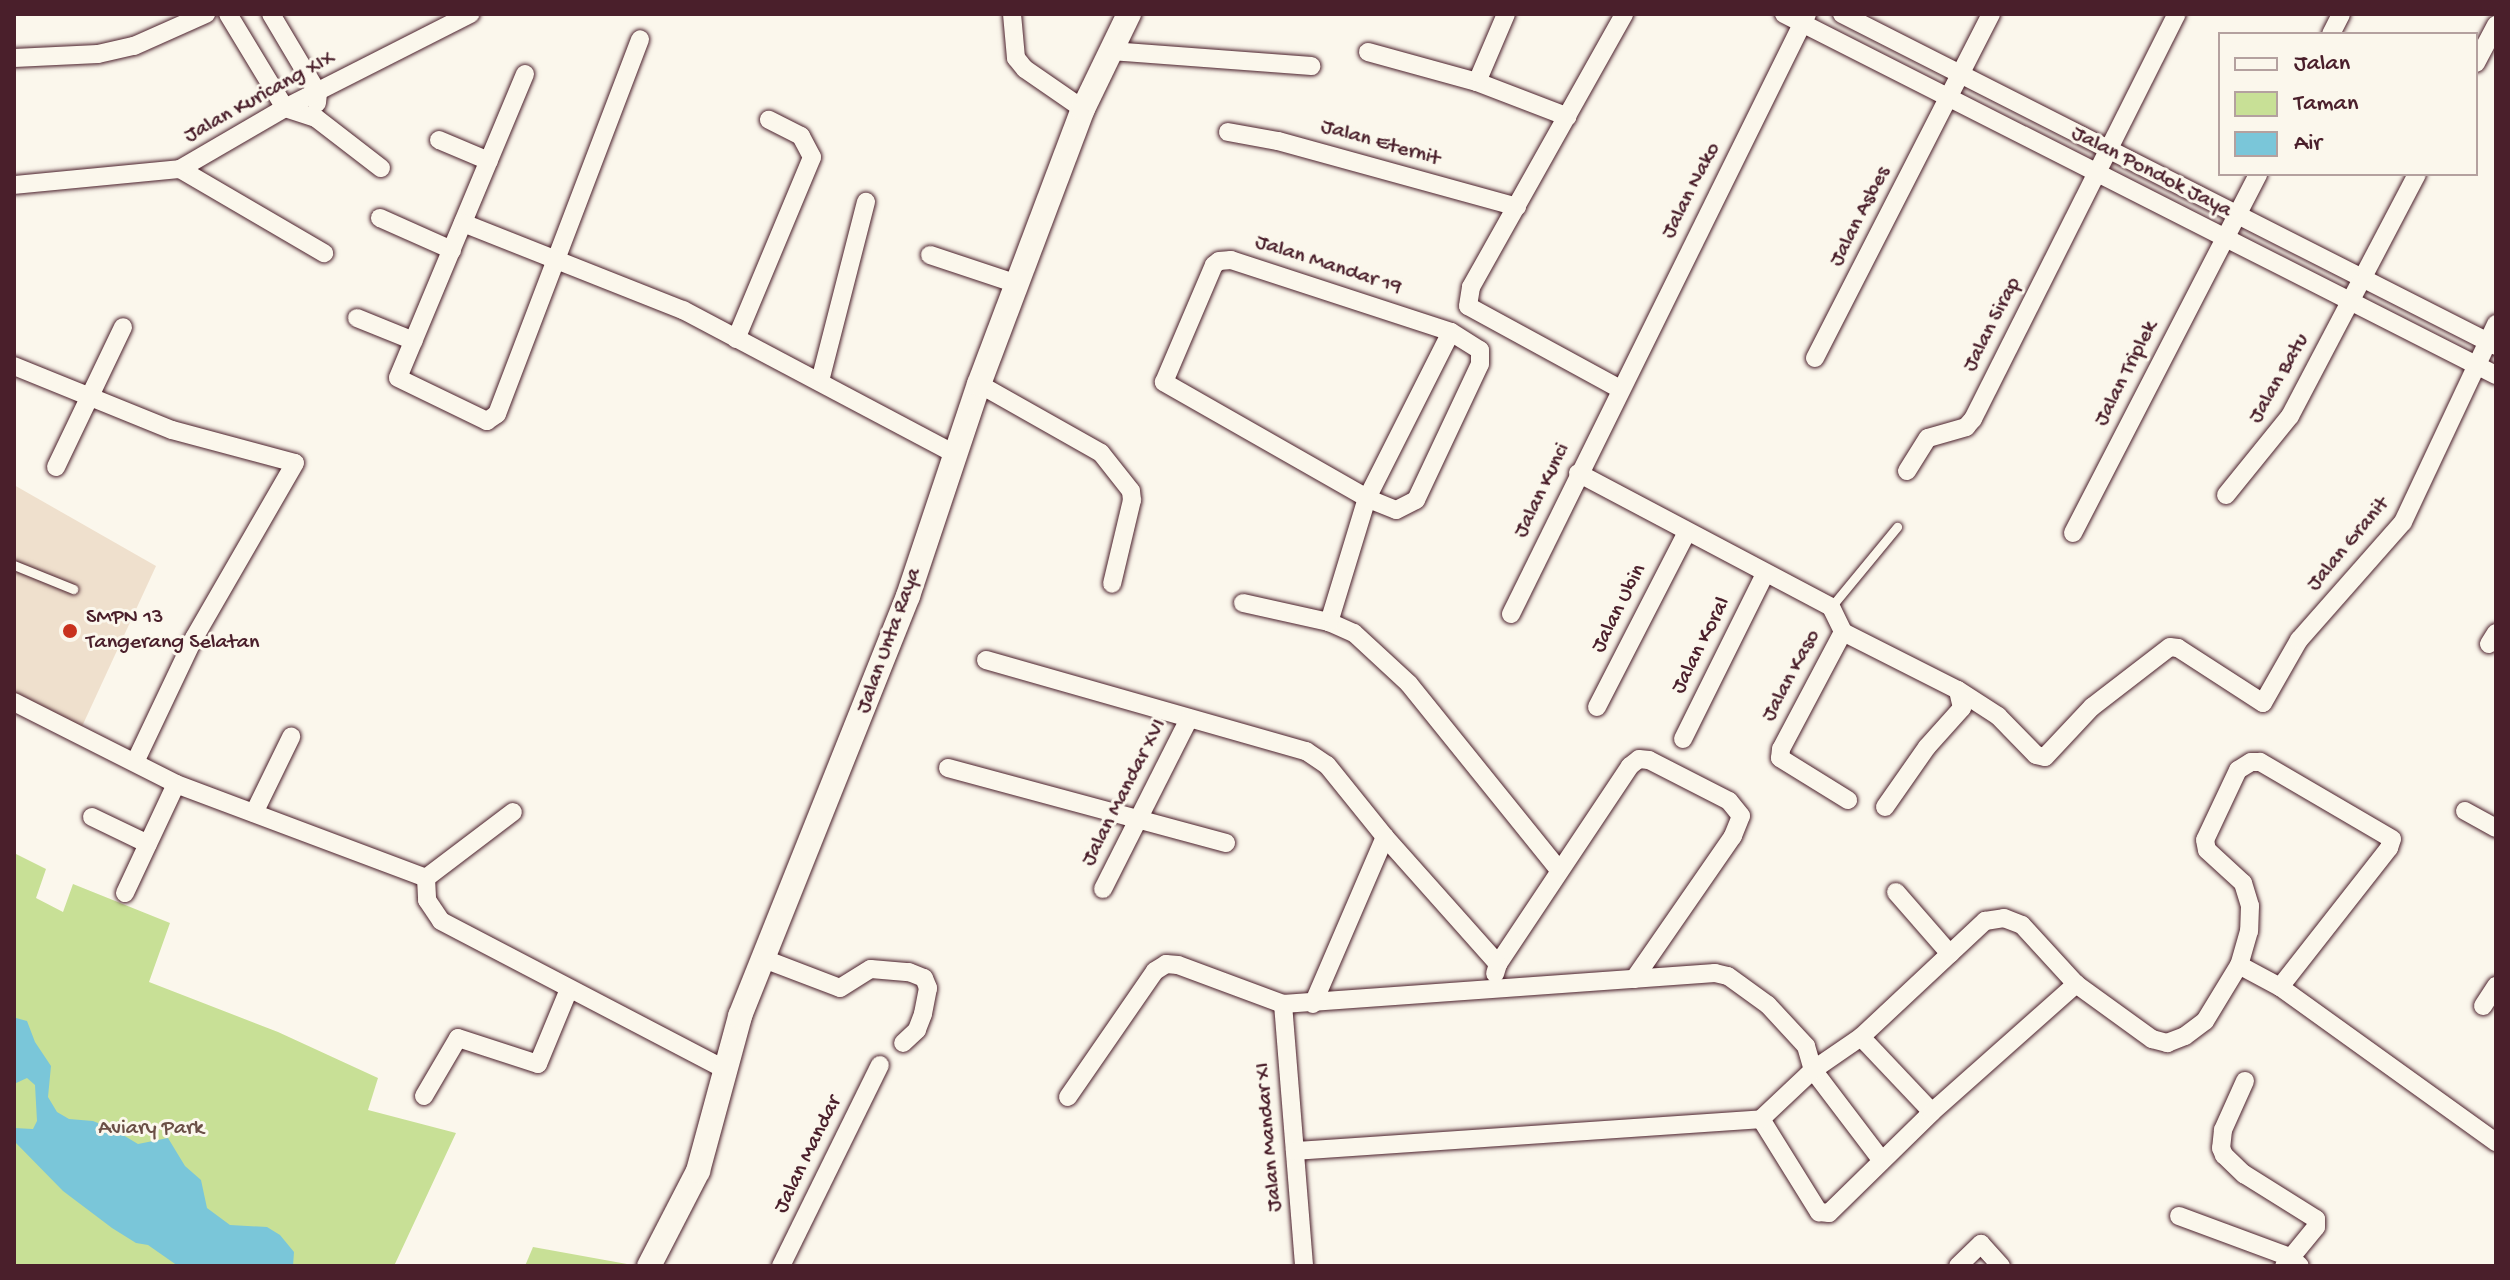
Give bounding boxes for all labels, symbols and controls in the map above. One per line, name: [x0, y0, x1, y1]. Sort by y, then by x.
legend: [2218, 32, 2478, 176]
street label: Jalan Kuricang XIX: [180, 46, 340, 150]
text: Jalan: [2294, 50, 2350, 79]
text: Taman: [2294, 90, 2358, 119]
street label: Jalan Eternit: [1317, 114, 1443, 174]
street label: Jalan Pondok Jaya: [2066, 121, 2236, 225]
text: Air: [2294, 130, 2322, 159]
street label: Jalan Nako: [1657, 139, 1727, 243]
street label: Jalan Asbes: [1825, 163, 1897, 271]
street label: Jalan Mandar 19: [1251, 230, 1405, 302]
street label: Jalan Sirap: [1958, 273, 2028, 377]
street label: Jalan Triplek: [2089, 317, 2165, 431]
street label: Jalan Batu: [2244, 329, 2316, 429]
street label: Jalan Kunci: [1509, 439, 1577, 543]
street label: Jalan Granit: [2302, 493, 2396, 597]
street label: Jalan Ubin: [1586, 560, 1654, 658]
street label: Jalan Unta Raya: [851, 565, 929, 717]
street label: Jalan Koral: [1666, 593, 1738, 699]
place label: SMPN 13 Tangerang Selatan: [86, 605, 259, 656]
marker: SMPN 13 Tangerang Selatan: [61, 622, 79, 640]
street label: Jalan Kaso: [1757, 625, 1827, 727]
street label: Jalan Mandar XVI: [1077, 715, 1173, 871]
street label: Jalan Mandar XI: [1250, 1061, 1290, 1213]
street label: Jalan Mandar: [769, 1092, 849, 1218]
park label: Aviary Park: [98, 1117, 204, 1143]

